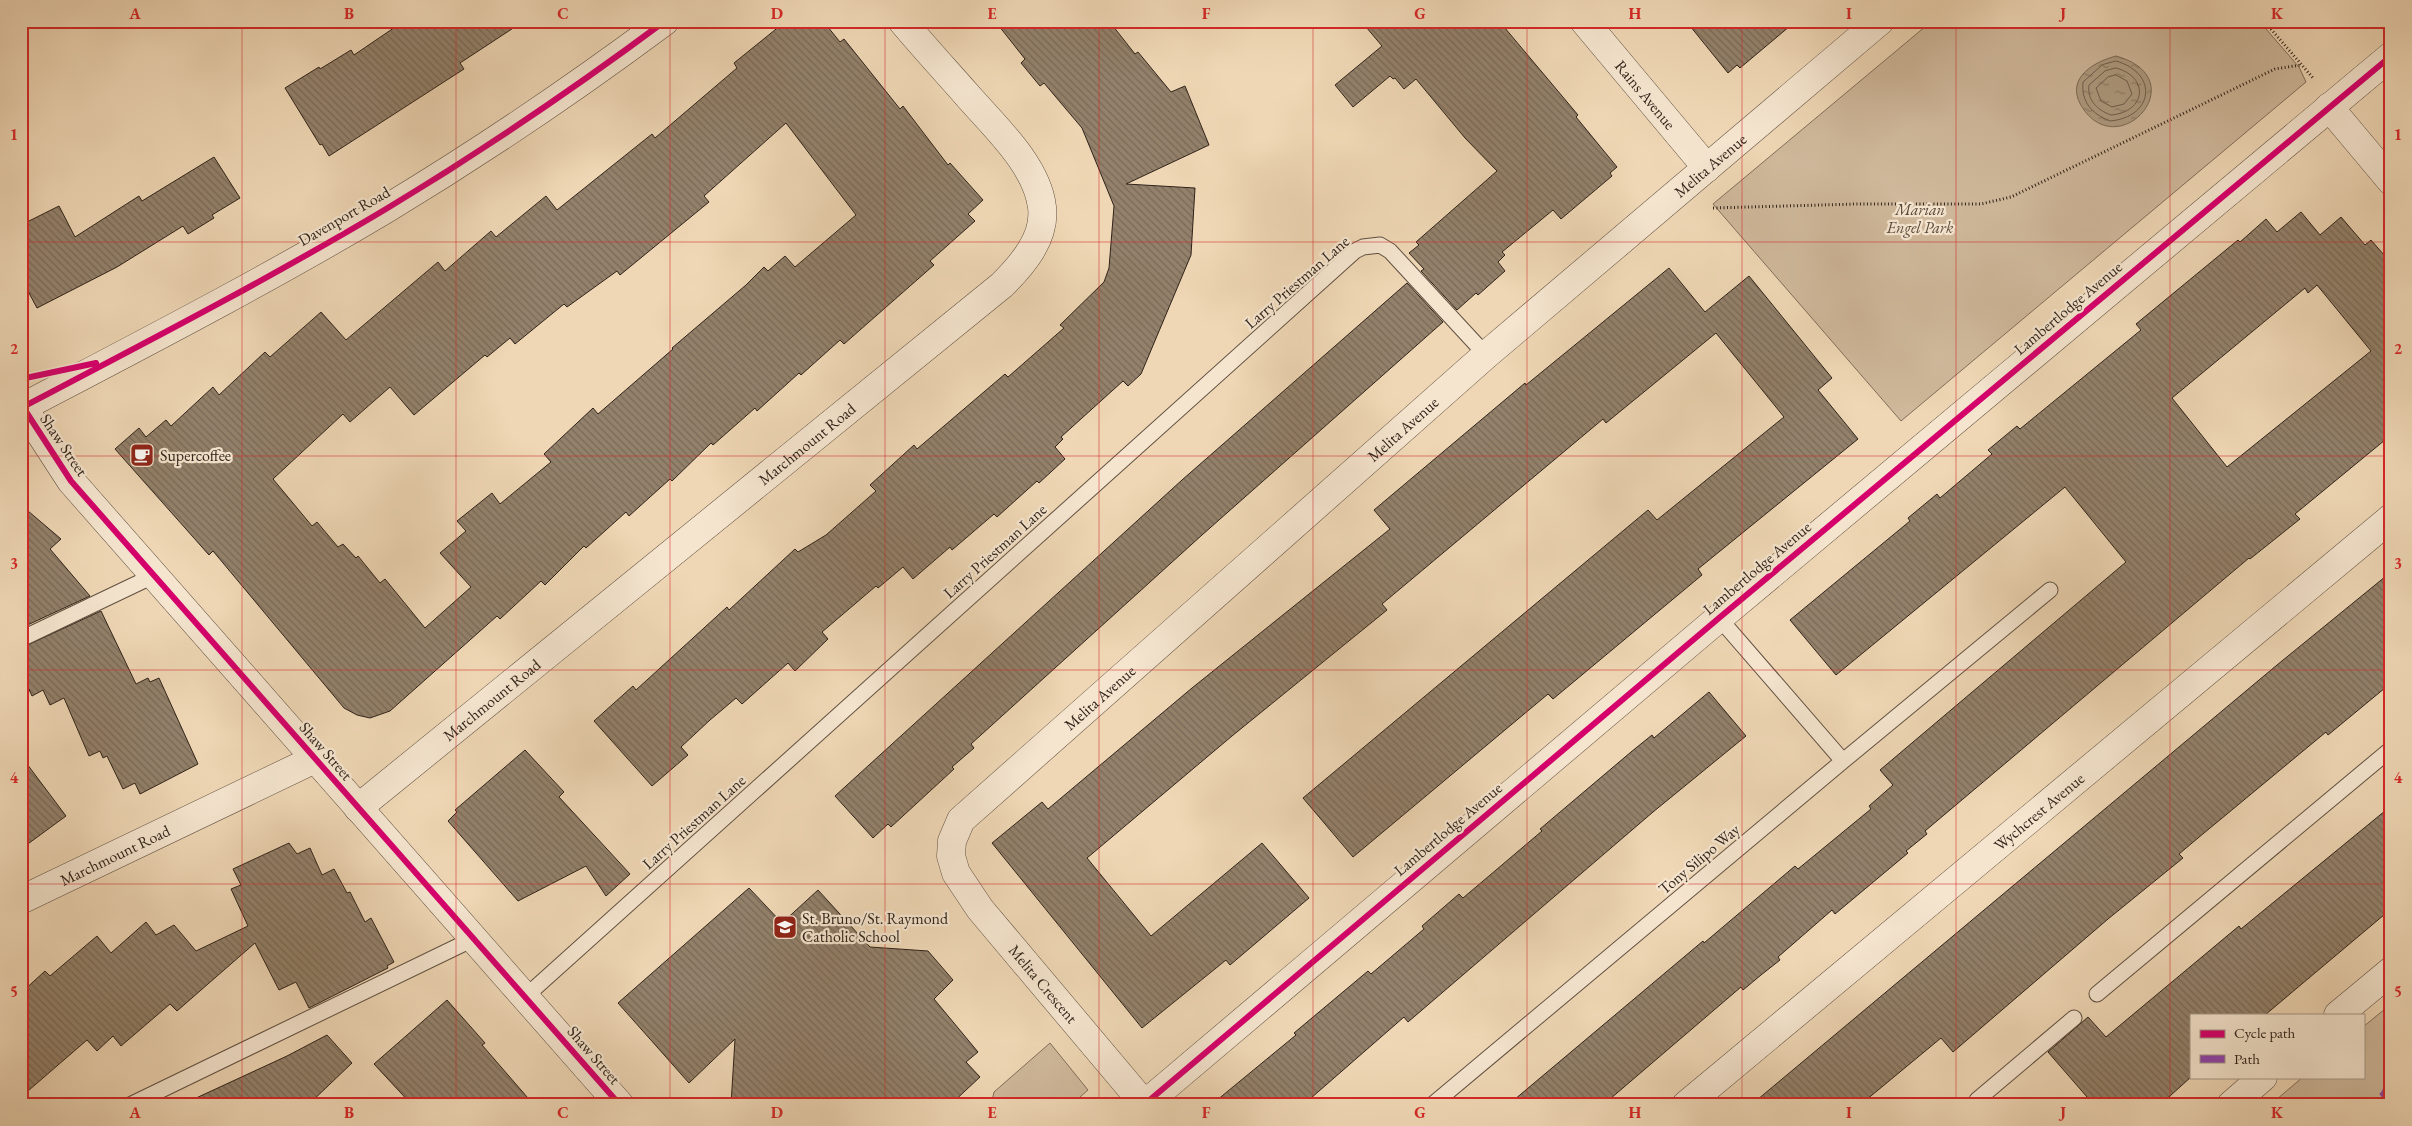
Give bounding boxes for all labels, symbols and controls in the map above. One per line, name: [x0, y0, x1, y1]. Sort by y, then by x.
text: A: [128, 3, 141, 24]
text: B: [344, 3, 354, 24]
text: C: [557, 3, 569, 24]
text: D: [771, 3, 783, 24]
text: E: [987, 3, 997, 24]
text: F: [1202, 3, 1211, 24]
text: G: [1414, 3, 1426, 24]
text: H: [1629, 3, 1642, 24]
text: I: [1846, 3, 1852, 24]
text: J: [2058, 3, 2066, 24]
text: K: [2271, 3, 2284, 24]
street label: Rains Avenue: [1610, 55, 1681, 134]
text: 1: [10, 124, 18, 145]
text: 1: [2394, 124, 2402, 145]
street label: Melita Avenue: [1669, 128, 1751, 202]
street label: Davenport Road: [294, 181, 394, 251]
park label: Marian Engel Park: [1886, 199, 1954, 238]
street label: Larry Priestman Lane: [1240, 231, 1354, 333]
street label: Lambertlodge Avenue: [2009, 257, 2127, 359]
text: 2: [10, 338, 19, 359]
text: 2: [2394, 338, 2403, 359]
street label: Melita Avenue: [1362, 392, 1443, 466]
street label: Marchmount Road: [754, 397, 860, 489]
street label: Shaw Street: [35, 410, 93, 480]
cafe icon: Supercoffee: [129, 442, 155, 468]
place label: Supercoffee: [160, 445, 231, 466]
street label: Larry Priestman Lane: [939, 499, 1051, 603]
street label: Lambertlodge Avenue: [1698, 517, 1816, 619]
text: 3: [10, 553, 18, 574]
text: 3: [2394, 553, 2402, 574]
street label: Marchmount Road: [438, 653, 545, 745]
street label: Melita Avenue: [1059, 660, 1140, 735]
street label: Shaw Street: [295, 717, 357, 785]
text: 4: [10, 767, 19, 788]
text: 4: [2394, 767, 2403, 788]
street label: Wychcrest Avenue: [1989, 768, 2088, 855]
street label: Larry Priestman Lane: [638, 770, 750, 874]
street label: Lambertlodge Avenue: [1389, 778, 1507, 880]
street label: Tony Silipo Way: [1654, 818, 1745, 899]
street label: Marchmount Road: [56, 819, 174, 890]
place label: St. Bruno/St. Raymond Catholic School: [802, 908, 949, 947]
school or university icon: St. Bruno/St. Raymond Catholic School: [772, 914, 798, 940]
street label: Melita Crescent: [1004, 940, 1082, 1028]
text: 5: [10, 981, 18, 1002]
text: 5: [2394, 981, 2402, 1002]
legend: [2190, 1014, 2364, 1078]
street label: Shaw Street: [563, 1021, 625, 1089]
text: Cycle path: [2234, 1023, 2296, 1042]
text: Path: [2234, 1049, 2260, 1068]
text: A: [128, 1102, 141, 1123]
text: B: [344, 1102, 354, 1123]
text: C: [557, 1102, 569, 1123]
text: D: [771, 1102, 783, 1123]
text: E: [987, 1102, 997, 1123]
text: F: [1202, 1102, 1211, 1123]
text: G: [1414, 1102, 1426, 1123]
text: H: [1629, 1102, 1642, 1123]
text: I: [1846, 1102, 1852, 1123]
text: J: [2058, 1102, 2066, 1123]
text: K: [2271, 1102, 2284, 1123]

